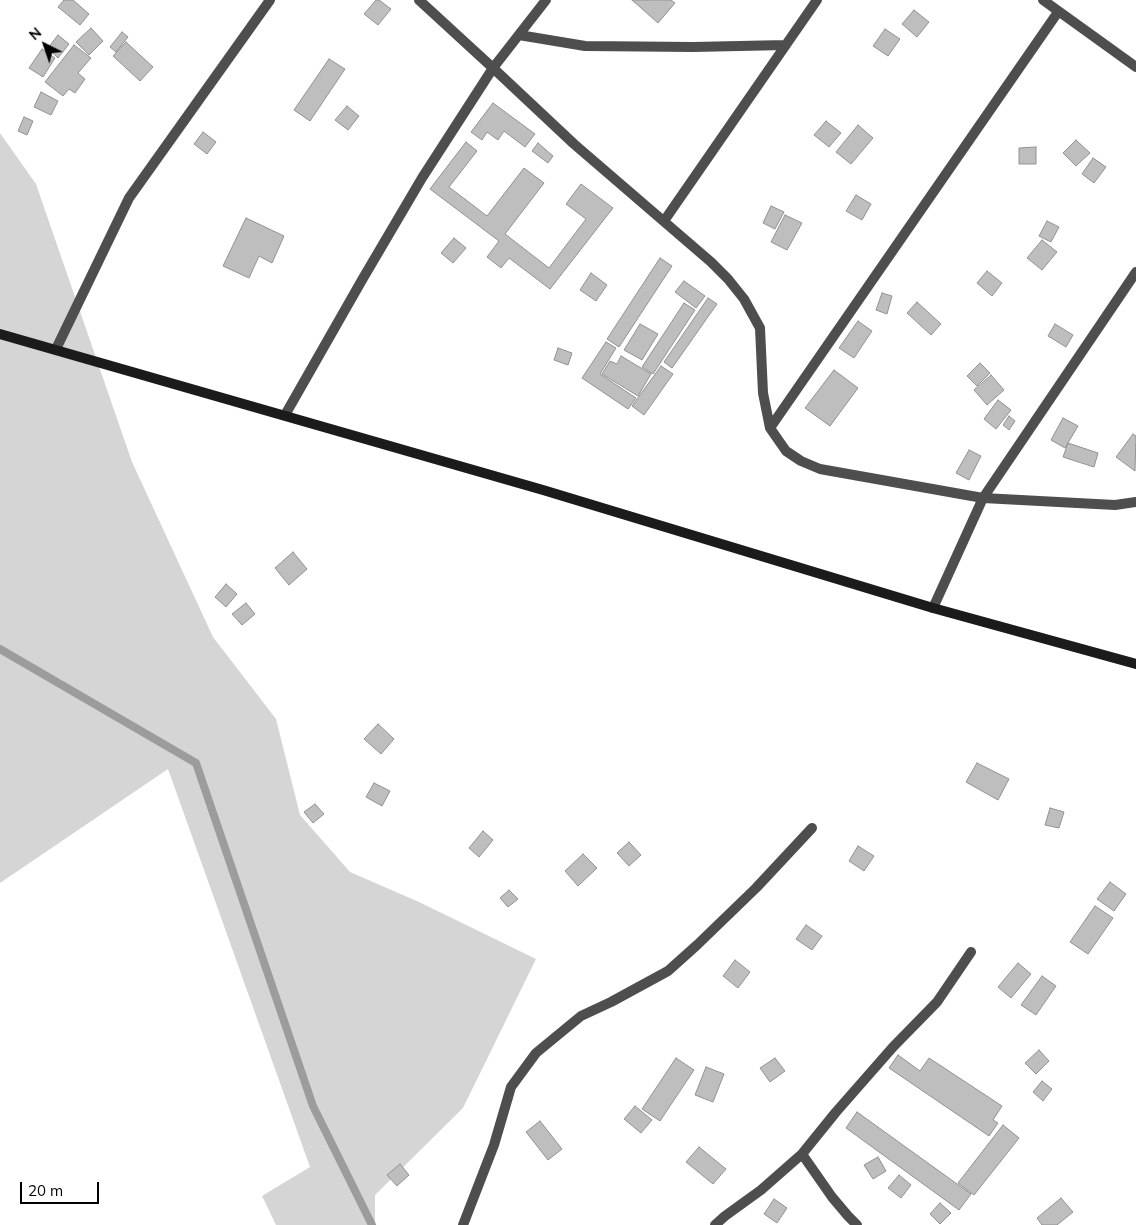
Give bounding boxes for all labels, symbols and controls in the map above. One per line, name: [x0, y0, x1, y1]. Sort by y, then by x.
north arrow: [20, 20, 70, 70]
text: N: [25, 23, 45, 44]
scale bar: [22, 1172, 101, 1204]
text: 20 m: [28, 1181, 63, 1200]

